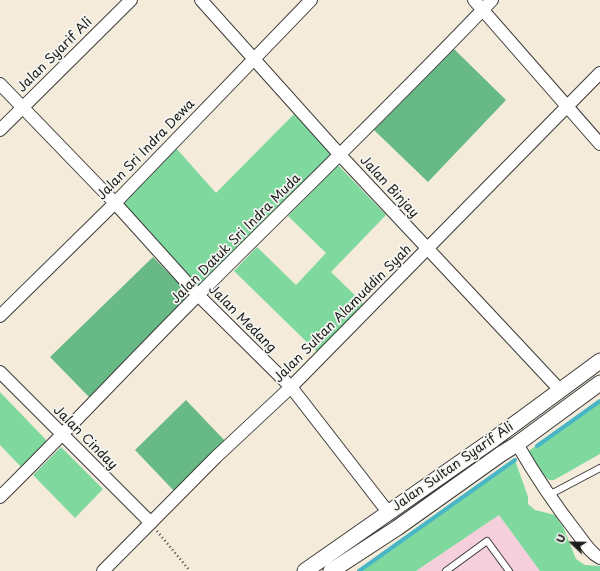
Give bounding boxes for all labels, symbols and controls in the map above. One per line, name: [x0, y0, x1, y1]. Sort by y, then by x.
street label: Jalan Syarif Ali: [14, 14, 96, 96]
street label: Jalan Sri Indra Dewa: [94, 96, 198, 204]
street label: Jalan Binjay: [356, 153, 422, 221]
street label: Jalan Datuk Sri Indra Muda: [168, 171, 304, 307]
street label: Jalan Sultan Alamuddin Syah: [271, 242, 415, 386]
street label: Jalan Medang: [205, 282, 279, 356]
street label: Jalan Cinday: [50, 403, 120, 473]
street label: Jalan Sultan Syarif Ali: [389, 419, 517, 515]
north arrow: [552, 523, 592, 563]
text: U: [551, 531, 570, 545]

